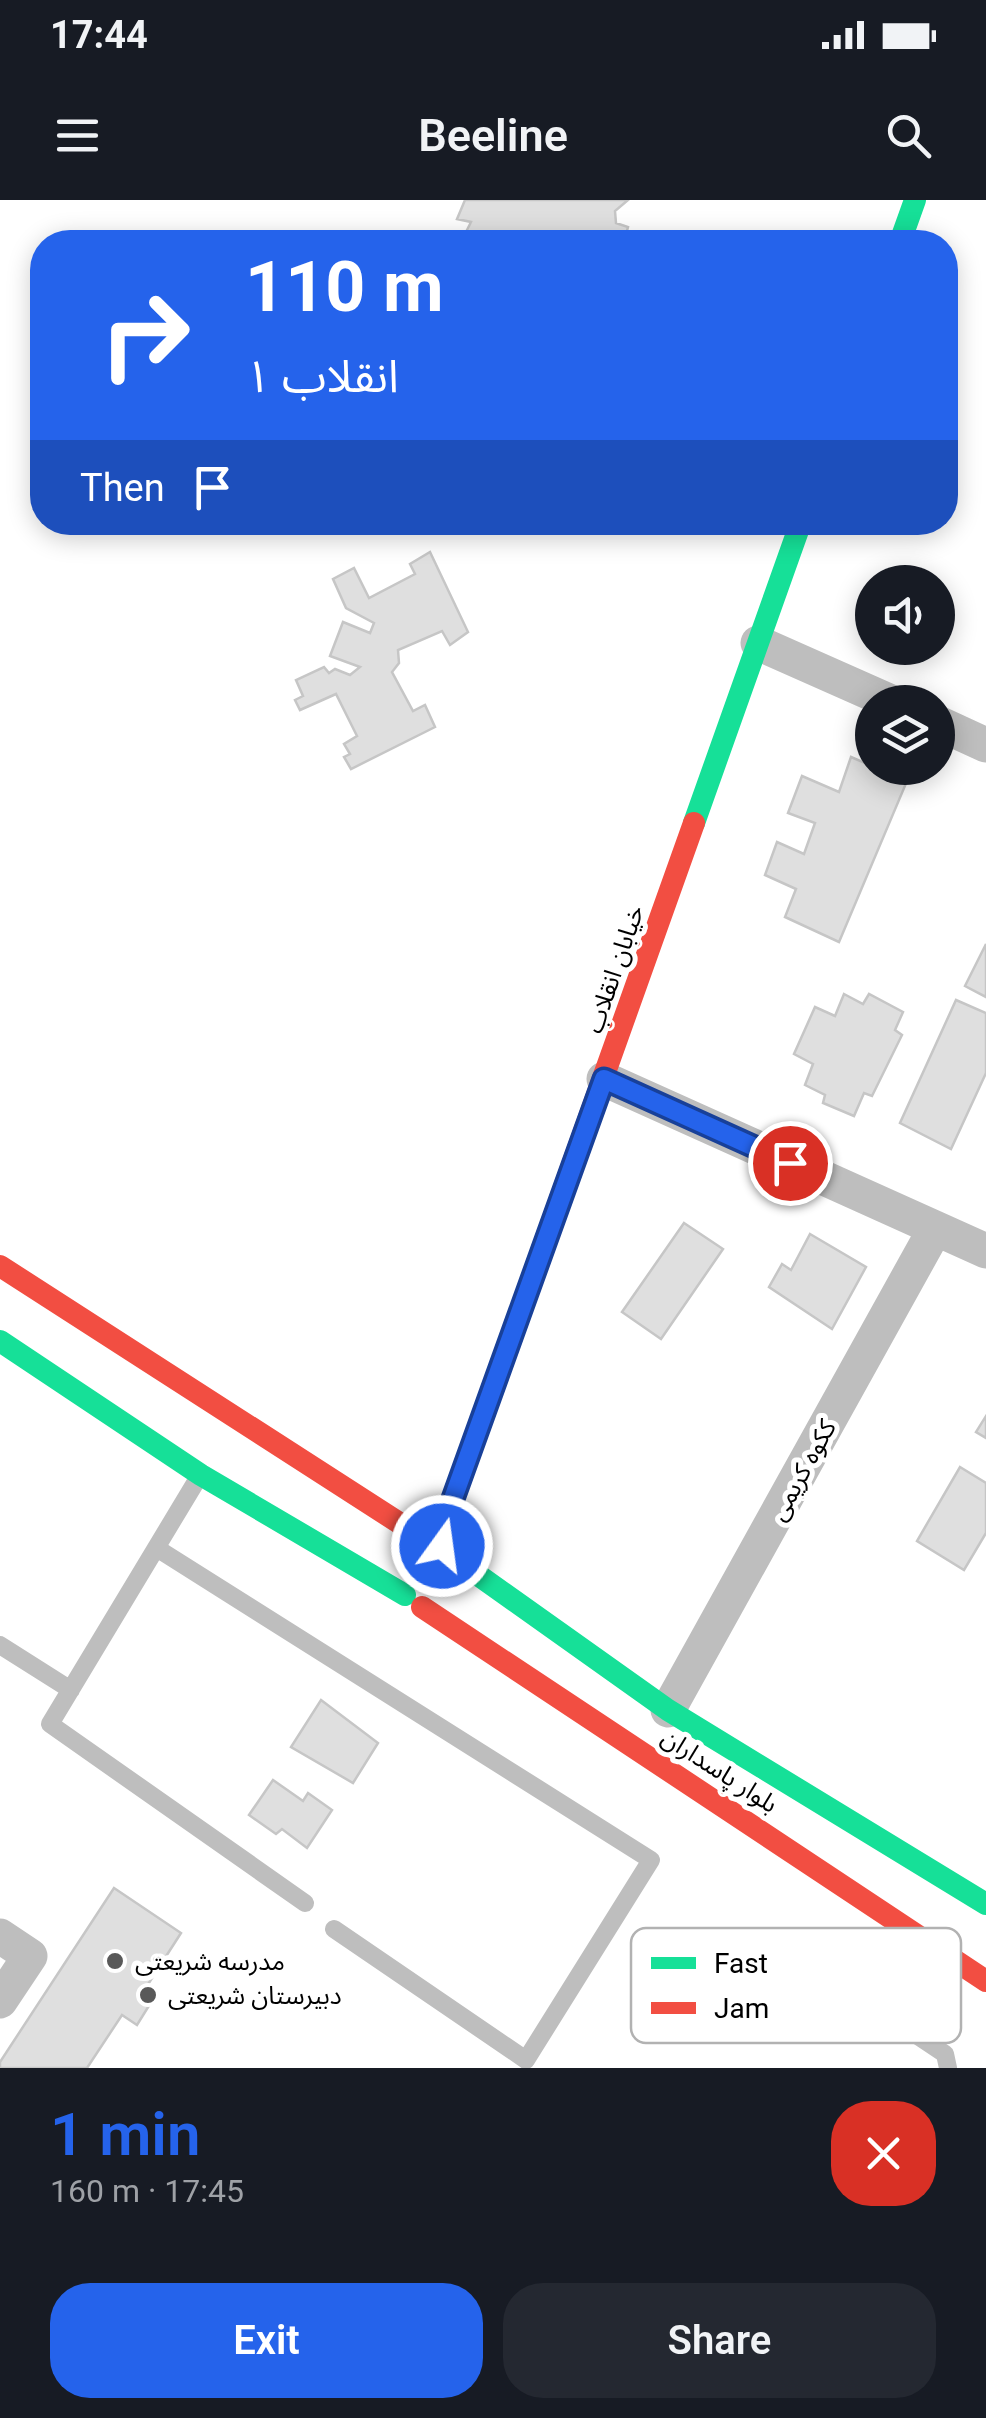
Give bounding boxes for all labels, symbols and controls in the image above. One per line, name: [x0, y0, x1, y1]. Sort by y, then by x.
text: 17:44: [50, 13, 148, 57]
icon: menu: [50, 108, 105, 163]
icon: search: [881, 108, 936, 163]
text: Beeline: [418, 109, 568, 162]
text: 110 m: [245, 246, 444, 328]
icon: right: [80, 270, 210, 400]
text: انقلاب ۱: [245, 350, 399, 403]
icon: arrive: [185, 460, 240, 515]
text: Then: [80, 466, 165, 510]
map controls: [855, 565, 955, 785]
button: sound: [855, 565, 955, 665]
button: layers: [855, 685, 955, 785]
street label: خیابان انقلاب: [579, 901, 650, 1037]
pin: [748, 1121, 833, 1206]
icon: arrive: [763, 1136, 818, 1191]
street label: ککوه کریمی: [763, 1414, 842, 1526]
position arrow: [390, 1494, 494, 1598]
street label: بلوار پاسداران: [656, 1722, 783, 1820]
legend: [631, 1928, 961, 2043]
place label: مدرسه شریعتی: [135, 1947, 285, 1976]
text: Fast: [714, 1947, 768, 1980]
marker: مدرسه شریعتی: [104, 1950, 126, 1972]
place label: دبیرستان شریعتی: [168, 1981, 342, 2010]
marker: دبیرستان شریعتی: [137, 1984, 159, 2006]
text: Jam: [714, 1992, 769, 2025]
text: 1 min: [50, 2099, 200, 2170]
button: close: [831, 2101, 936, 2206]
text: 160 m · 17:45: [50, 2172, 244, 2210]
button: Exit: [50, 2283, 483, 2398]
button: Share: [503, 2283, 936, 2398]

